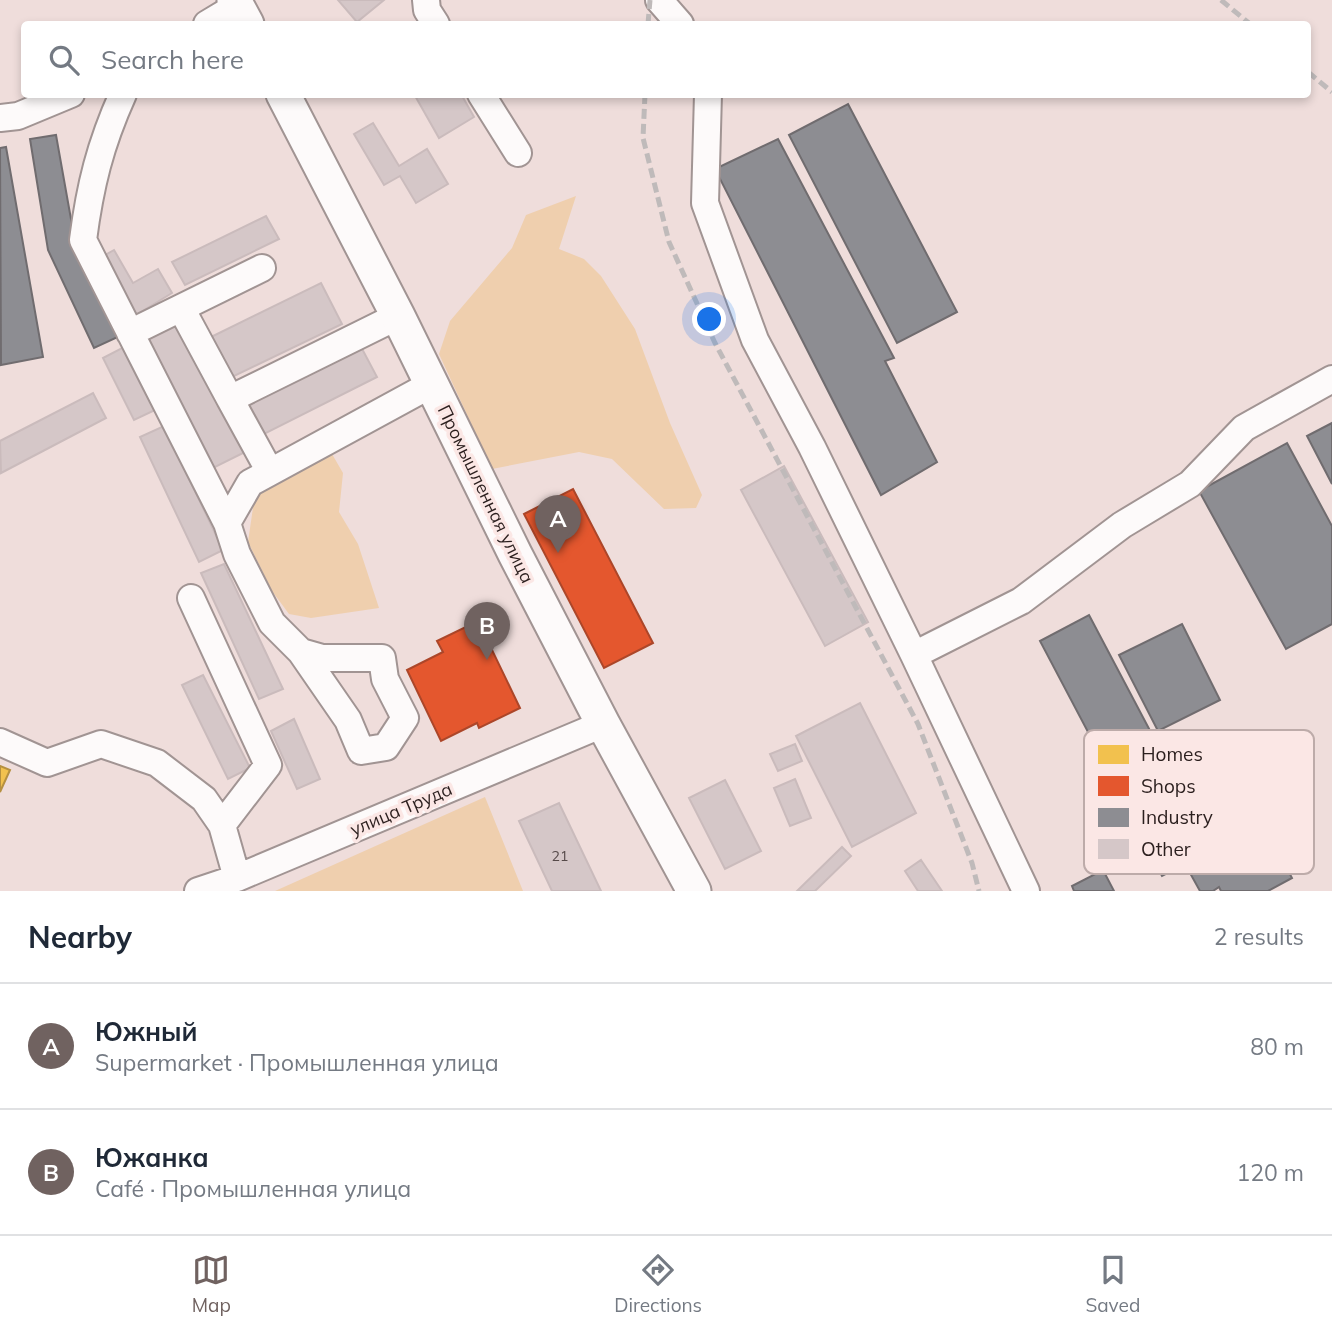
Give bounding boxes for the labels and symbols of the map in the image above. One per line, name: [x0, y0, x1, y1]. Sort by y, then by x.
your location: [692, 302, 726, 336]
street label: Промышленная улица: [433, 401, 539, 587]
pin: A: [535, 495, 581, 553]
pin: B: [464, 602, 510, 660]
legend: [1084, 730, 1314, 874]
text: Homes: [1141, 742, 1203, 766]
text: Shops: [1141, 774, 1196, 798]
street label: улица Труда: [346, 777, 456, 841]
text: Industry: [1141, 805, 1213, 829]
text: Other: [1141, 837, 1191, 861]
house number: 21: [552, 847, 568, 865]

